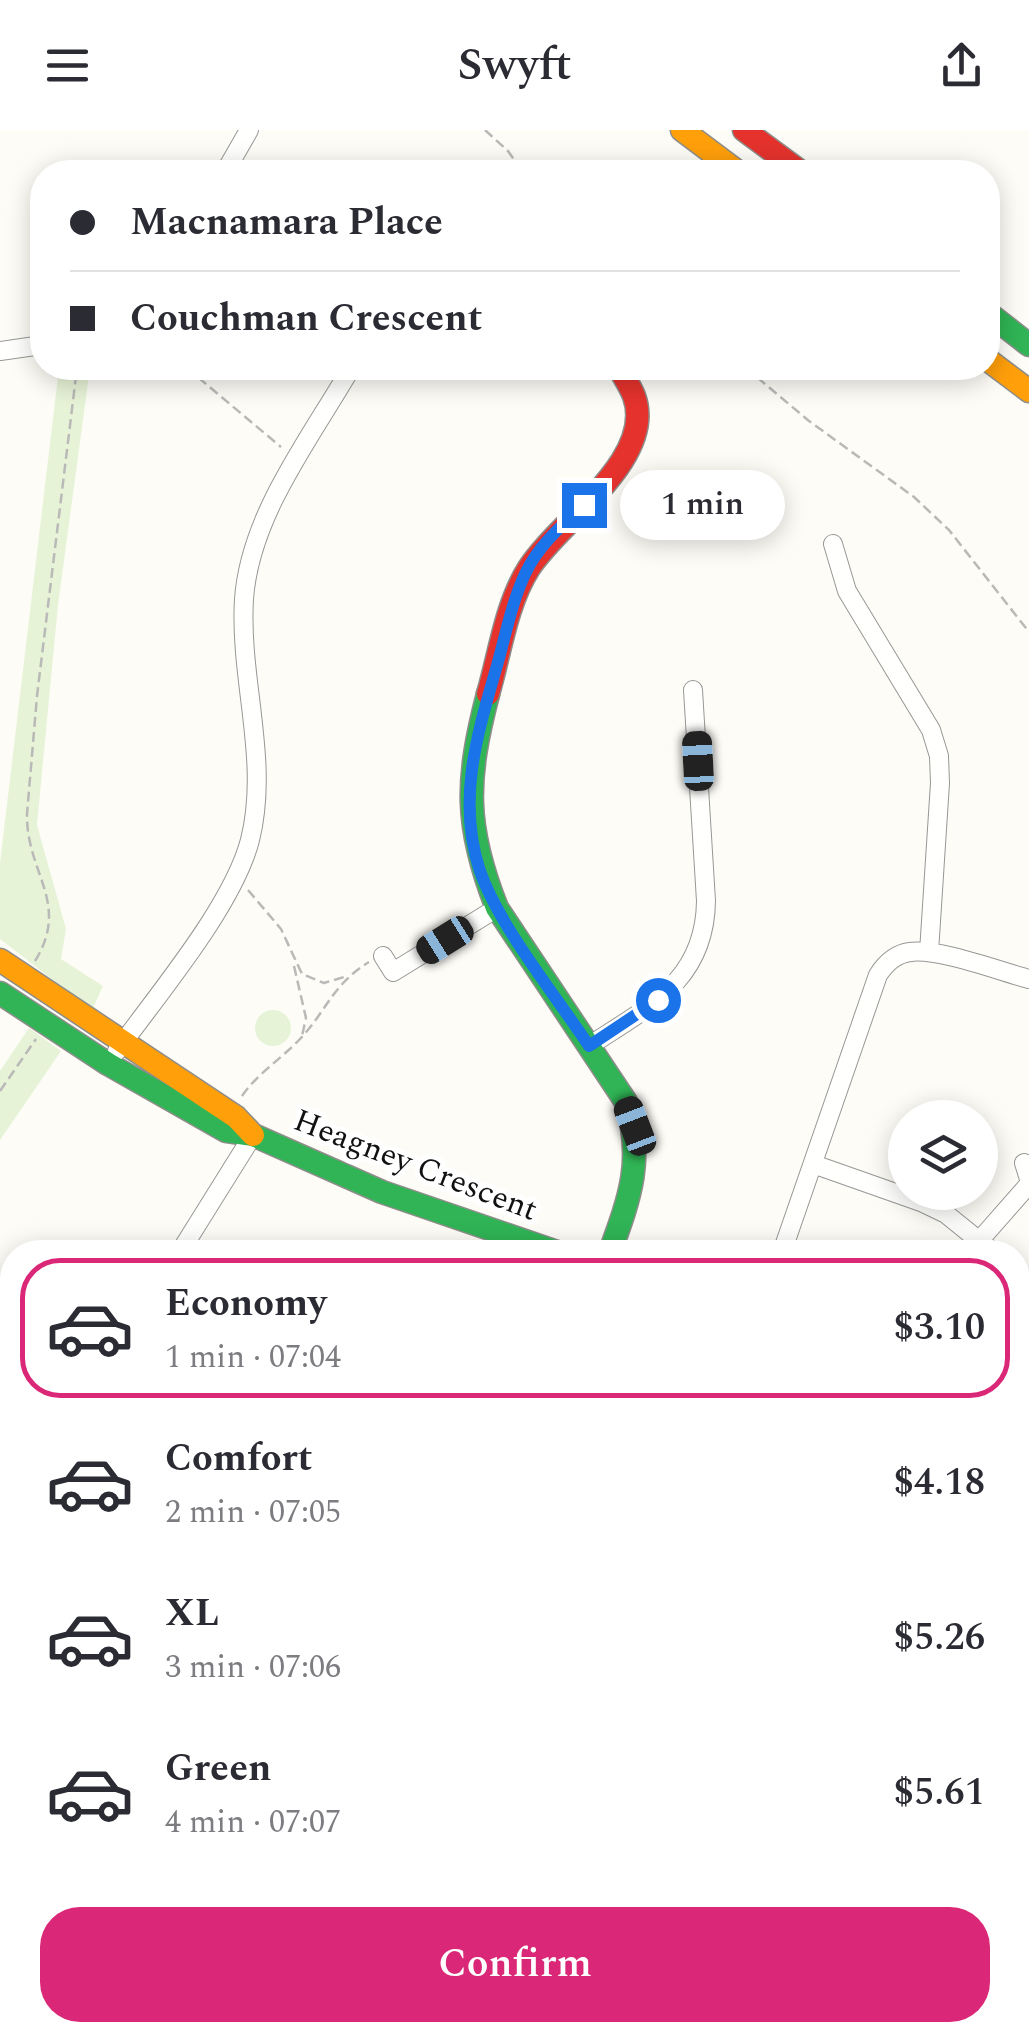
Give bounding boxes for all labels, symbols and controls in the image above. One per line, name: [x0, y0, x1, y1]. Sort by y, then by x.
text: Swyft: [457, 31, 572, 100]
icon: menu: [40, 38, 95, 93]
icon: share: [934, 38, 989, 93]
text: Macnamara Place: [130, 194, 443, 252]
text: Couchman Crescent: [130, 290, 482, 348]
callout: 1 min: [619, 470, 784, 540]
text: 1 min: [661, 480, 744, 529]
route end: [562, 483, 607, 528]
car: [681, 730, 715, 792]
car: [412, 911, 478, 969]
route start: [636, 978, 681, 1023]
car: [610, 1093, 660, 1159]
street label: Heagney Crescent: [286, 1096, 545, 1234]
map controls: [888, 1100, 998, 1210]
button: layers: [888, 1100, 998, 1210]
text: Economy: [165, 1275, 326, 1333]
icon: car: [45, 1283, 135, 1373]
text: $3.10: [894, 1299, 985, 1357]
text: 1 min · 07:04: [165, 1333, 341, 1382]
text: Comfort: [165, 1430, 312, 1488]
icon: car: [45, 1438, 135, 1528]
text: $4.18: [894, 1454, 985, 1512]
text: 2 min · 07:05: [165, 1488, 341, 1537]
text: XL: [165, 1585, 219, 1643]
icon: car: [45, 1593, 135, 1683]
text: $5.26: [894, 1609, 985, 1667]
text: 3 min · 07:06: [165, 1643, 341, 1692]
text: Green: [165, 1740, 272, 1798]
icon: car: [45, 1748, 135, 1838]
text: $5.61: [894, 1764, 985, 1822]
text: 4 min · 07:07: [165, 1798, 341, 1847]
button: Confirm: [40, 1907, 990, 2022]

